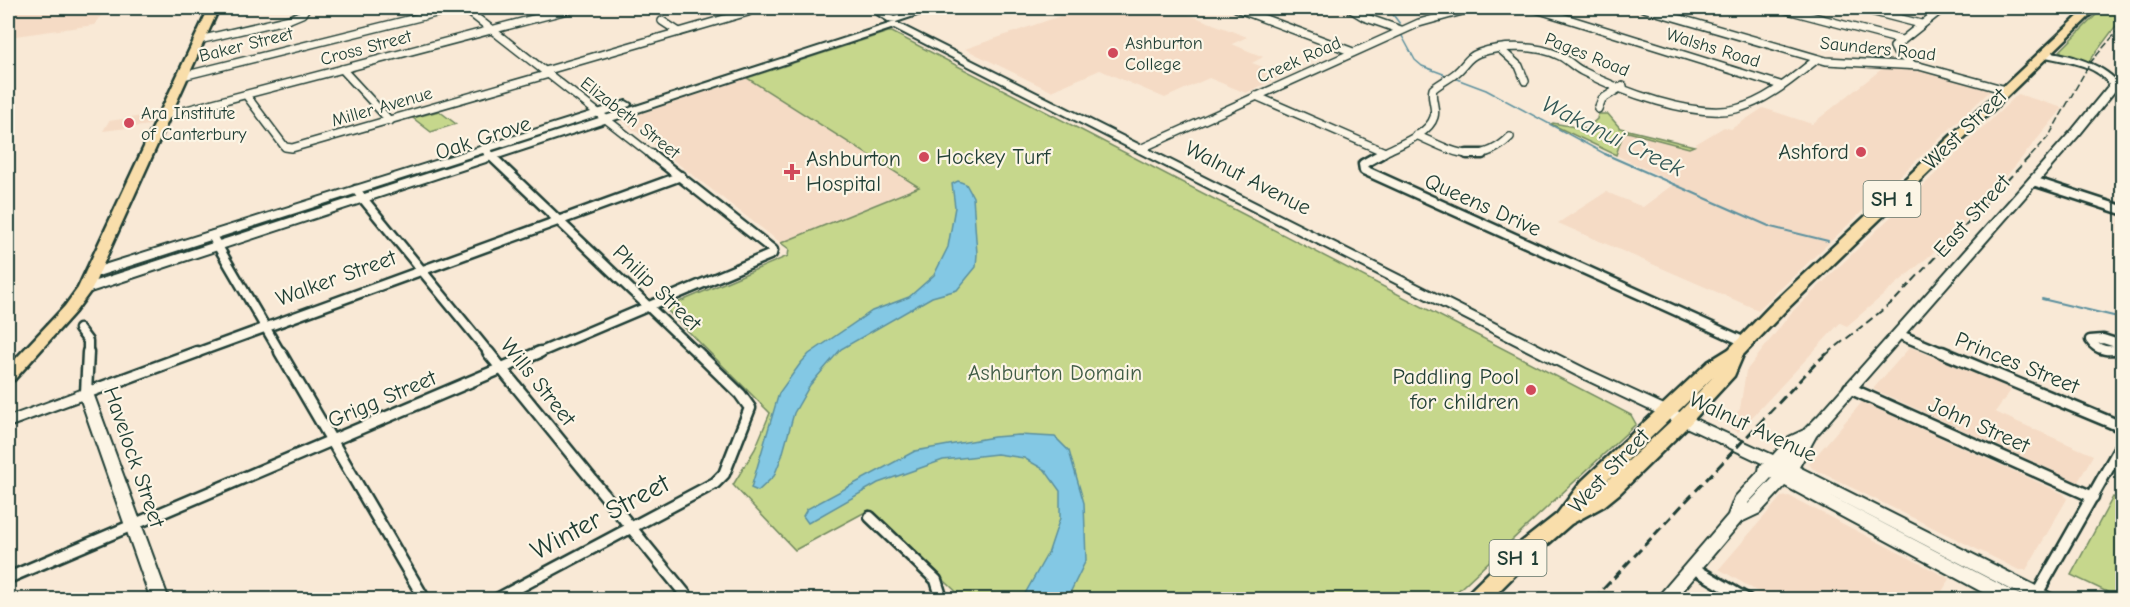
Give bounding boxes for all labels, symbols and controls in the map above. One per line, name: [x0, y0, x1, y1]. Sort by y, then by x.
street label: Baker Street: [197, 23, 296, 67]
street label: Walshs Road: [1663, 24, 1763, 72]
street label: Cross Street: [318, 26, 415, 70]
street label: Pages Road: [1542, 28, 1632, 82]
street label: Creek Road: [1254, 32, 1344, 88]
street label: Saunders Road: [1819, 32, 1937, 66]
place label: Ashburton College: [1125, 33, 1203, 75]
marker: Ashburton College: [1106, 46, 1120, 60]
street label: Elizabeth Street: [576, 73, 684, 164]
street label: West Street: [1918, 82, 2013, 175]
street label: Miller Avenue: [329, 83, 435, 131]
water label: Wakanui Creek: [1537, 89, 1689, 183]
place label: Ara Institute of Canterbury: [141, 103, 248, 145]
street label: Oak Grove: [432, 110, 534, 166]
marker: Ara Institute of Canterbury: [122, 116, 136, 130]
street label: Walnut Avenue: [1181, 135, 1315, 221]
place label: Ashford: [1778, 139, 1849, 165]
place label: Hockey Turf: [936, 144, 1052, 170]
marker: Ashford: [1854, 145, 1868, 159]
place label: Ashburton Hospital: [806, 146, 901, 197]
marker: Hockey Turf: [917, 150, 931, 164]
marker: Ashburton Hospital: [783, 163, 801, 181]
street label: Queens Drive: [1421, 168, 1545, 242]
street label: East Street: [1928, 169, 2016, 263]
road number: SH 1: [1864, 181, 1920, 217]
street label: Philip Street: [607, 239, 707, 337]
street label: Walker Street: [272, 244, 400, 312]
street label: Princes Street: [1951, 326, 2083, 400]
street label: Wills Street: [495, 333, 582, 432]
park label: Ashburton Domain: [968, 360, 1142, 386]
street label: Grigg Street: [324, 364, 441, 433]
place label: Paddling Pool for children: [1392, 364, 1519, 415]
street label: Havelock Street: [98, 383, 170, 531]
marker: Paddling Pool for children: [1524, 383, 1538, 397]
street label: Walnut Avenue: [1685, 386, 1821, 468]
street label: John Street: [1924, 391, 2034, 459]
street label: West Street: [1563, 423, 1655, 519]
street label: Winter Street: [525, 467, 676, 566]
road number: SH 1: [1490, 540, 1546, 576]

